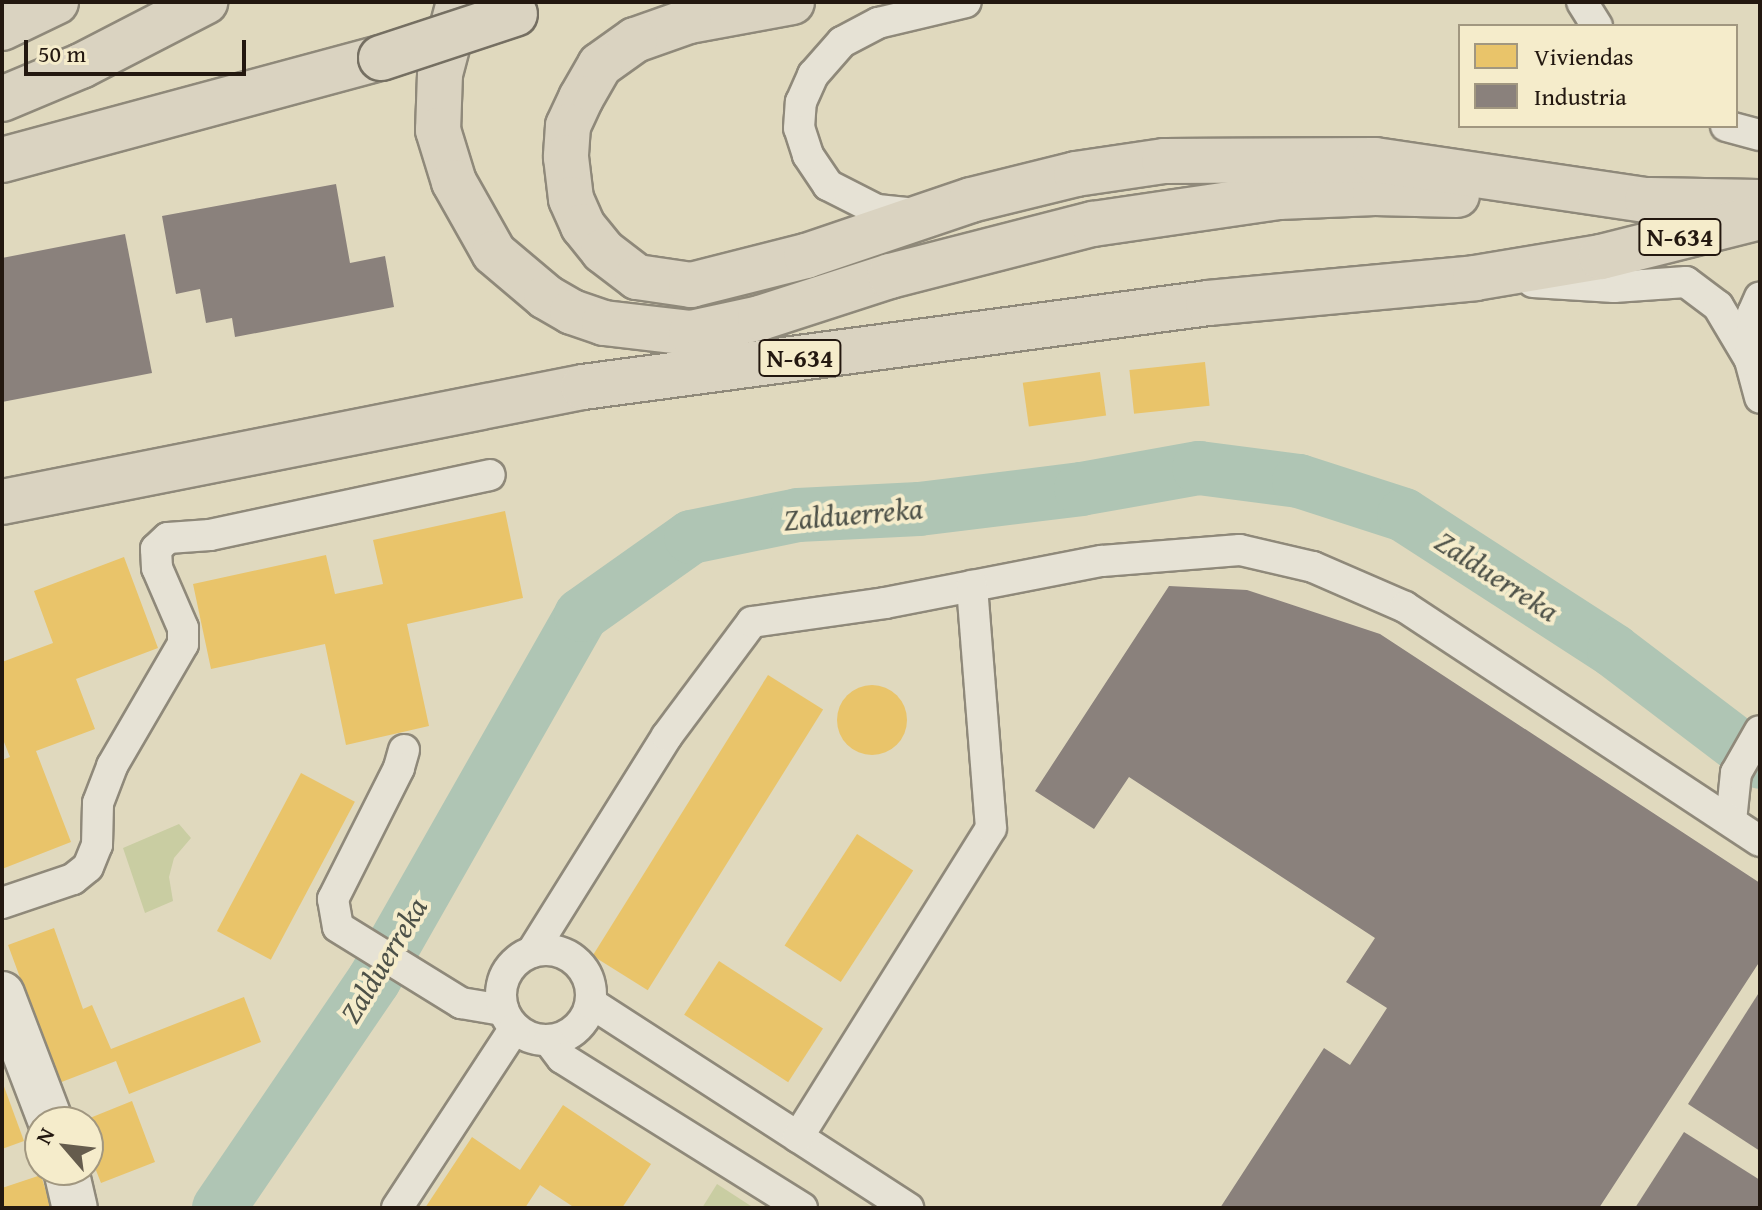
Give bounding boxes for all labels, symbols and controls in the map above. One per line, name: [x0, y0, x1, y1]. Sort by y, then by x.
scale bar: [28, 24, 250, 74]
legend: [1458, 24, 1738, 128]
text: 50 m: [38, 36, 86, 71]
text: Viviendas: [1534, 39, 1634, 74]
text: Industria: [1534, 79, 1627, 114]
road number: N-634: [1638, 215, 1722, 259]
road number: N-634: [758, 336, 842, 380]
water label: Zalduerreka: [782, 490, 924, 538]
water label: Zalduerreka: [1429, 523, 1565, 629]
water label: Zalduerreka: [332, 891, 434, 1029]
north arrow: [24, 1106, 104, 1186]
text: N: [27, 1122, 62, 1150]

